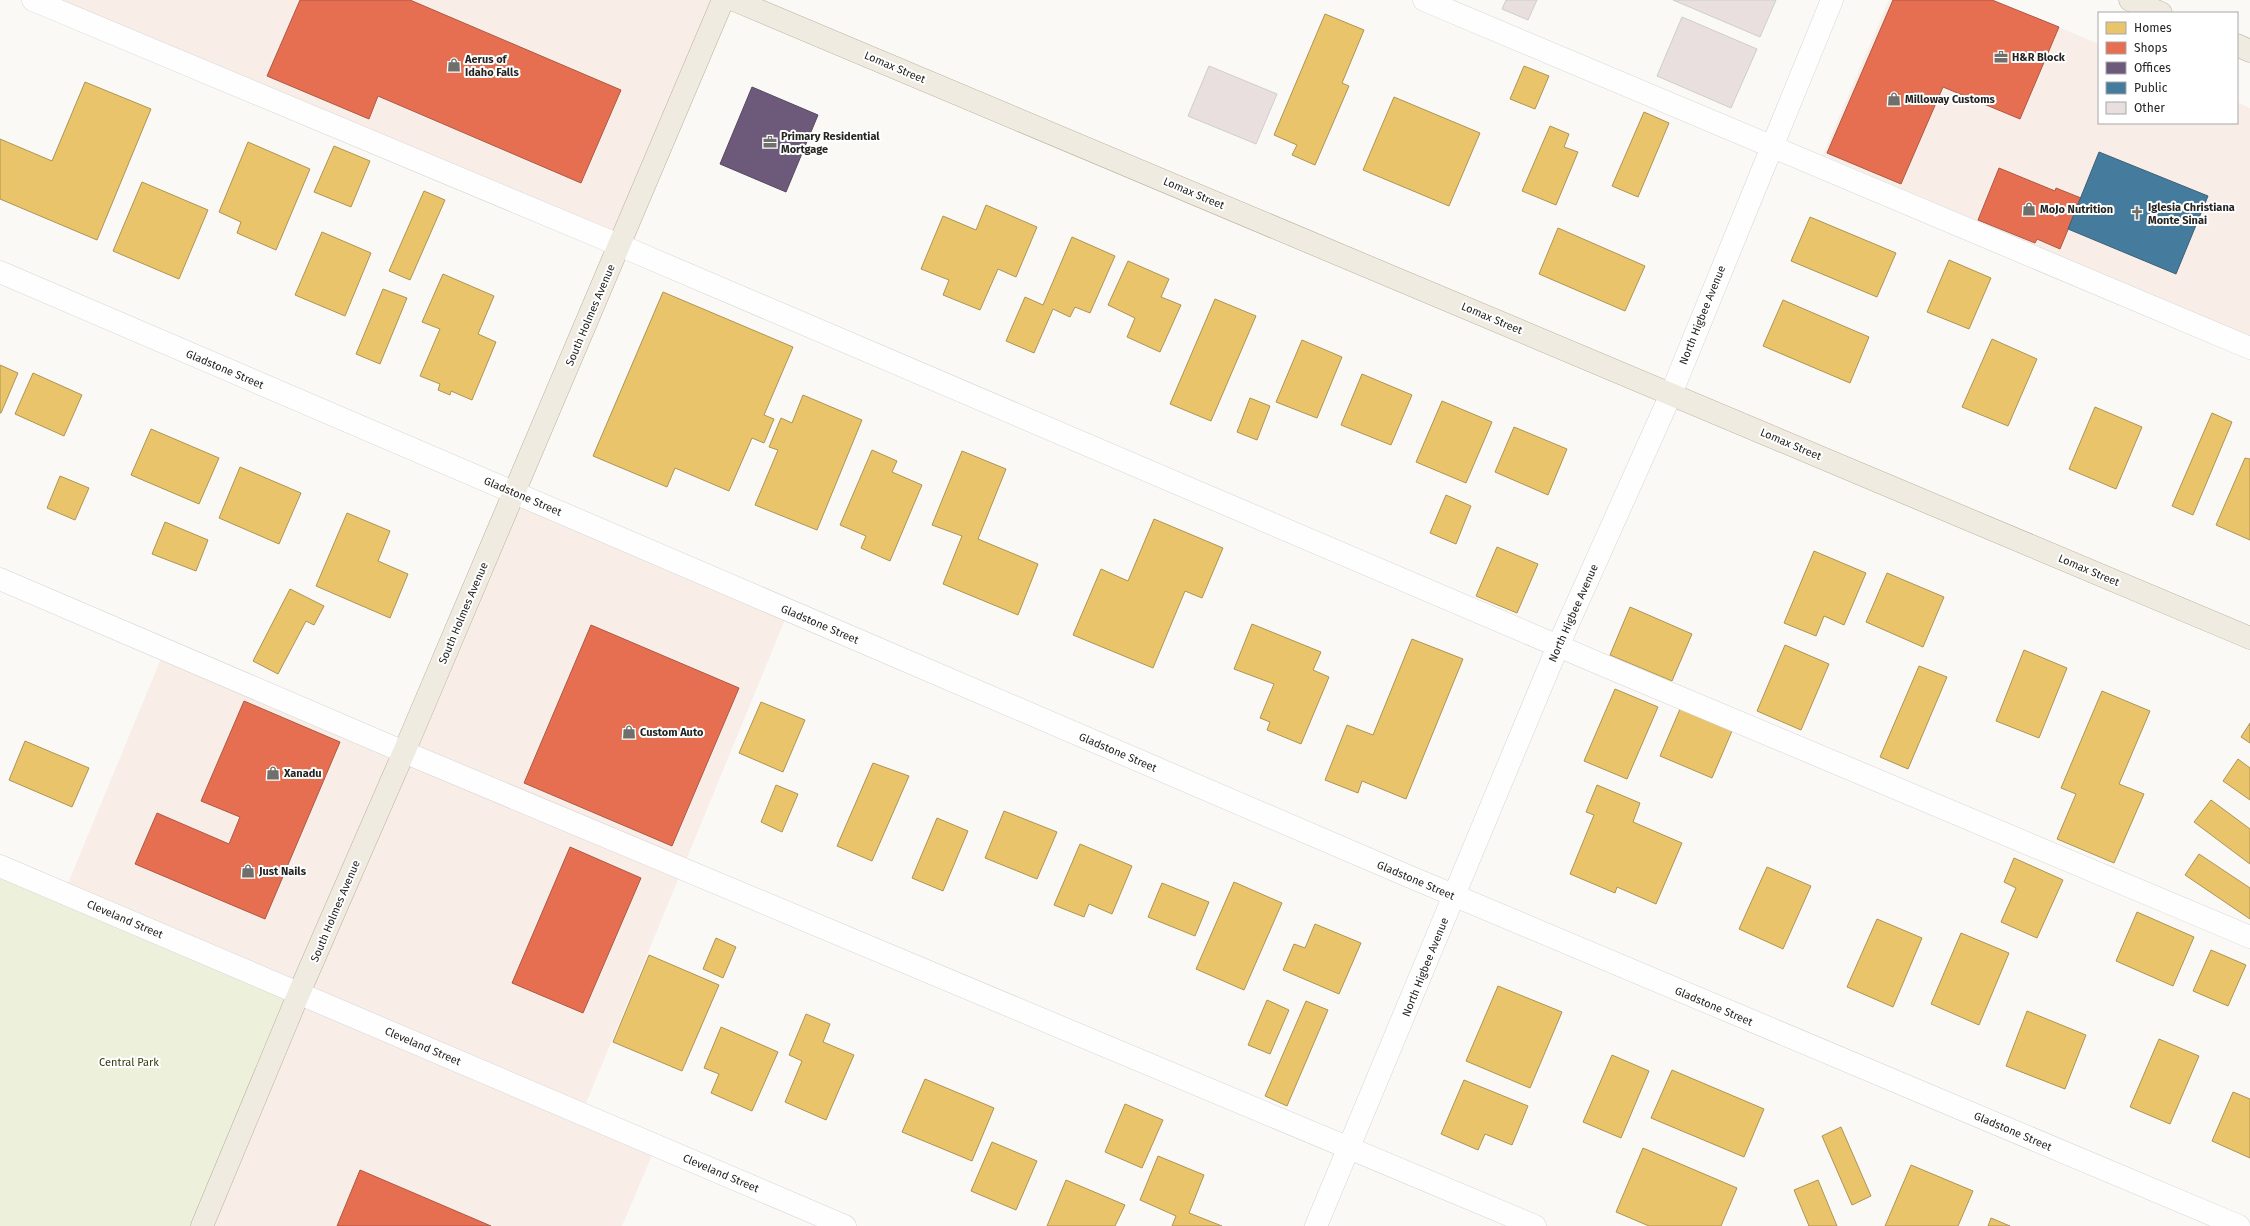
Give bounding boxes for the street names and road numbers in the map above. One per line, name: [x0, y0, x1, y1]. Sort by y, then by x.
street label: Lomax Street: [862, 49, 927, 86]
street label: Lomax Street: [1161, 175, 1226, 212]
street label: South Holmes Avenue: [563, 262, 618, 368]
street label: North Higbee Avenue: [1677, 264, 1728, 367]
street label: Lomax Street: [1459, 300, 1524, 337]
street label: Gladstone Street: [184, 347, 266, 392]
street label: Lomax Street: [1758, 426, 1823, 463]
street label: Gladstone Street: [482, 474, 564, 519]
street label: Lomax Street: [2056, 552, 2121, 589]
street label: South Holmes Avenue: [436, 560, 491, 666]
street label: North Higbee Avenue: [1546, 562, 1601, 664]
street label: Gladstone Street: [779, 602, 861, 647]
street label: Gladstone Street: [1077, 730, 1159, 775]
street label: South Holmes Avenue: [308, 858, 363, 964]
street label: Gladstone Street: [1375, 858, 1457, 903]
street label: Cleveland Street: [85, 898, 165, 941]
street label: North Higbee Avenue: [1400, 916, 1451, 1019]
street label: Gladstone Street: [1673, 984, 1755, 1029]
street label: Cleveland Street: [383, 1025, 463, 1068]
street label: Gladstone Street: [1972, 1109, 2054, 1154]
street label: Cleveland Street: [681, 1152, 761, 1195]

